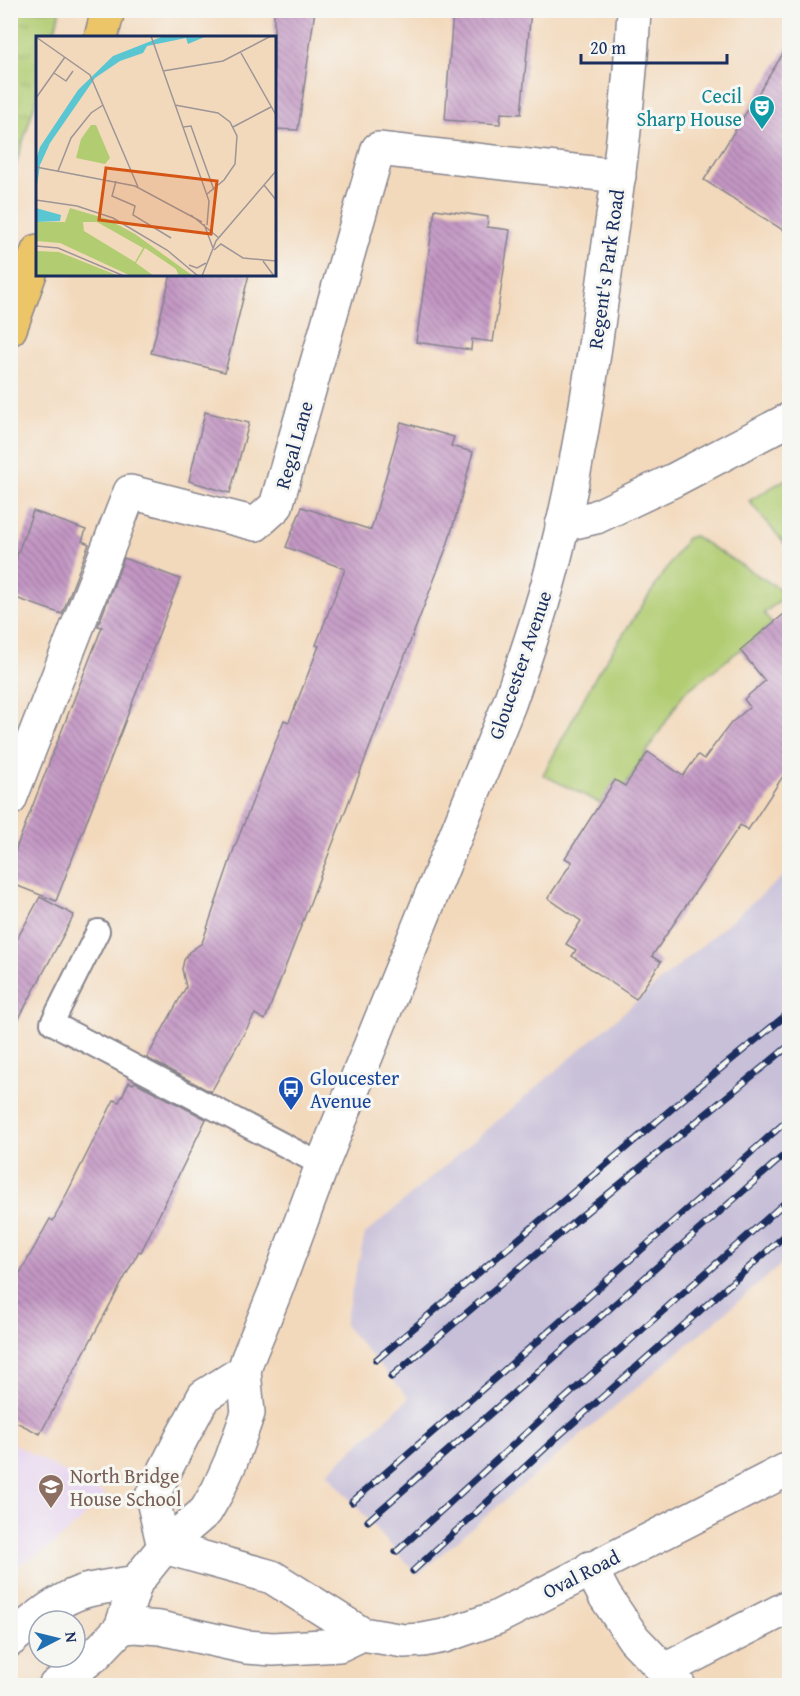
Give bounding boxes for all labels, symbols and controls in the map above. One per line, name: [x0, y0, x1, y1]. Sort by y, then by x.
scale bar: [581, 27, 726, 65]
text: 20 m: [590, 34, 626, 61]
inset map: [36, 36, 276, 276]
place label: Cecil Sharp House: [636, 81, 742, 133]
theatre icon: Cecil Sharp House: [747, 93, 777, 131]
street label: Regent's Park Road: [580, 187, 631, 351]
street label: Regal Lane: [267, 398, 320, 492]
street label: Gloucester Avenue: [481, 587, 558, 743]
place label: Gloucester Avenue: [310, 1063, 399, 1115]
bus stop icon: Gloucester Avenue: [276, 1074, 306, 1112]
place label: North Bridge House School: [70, 1461, 182, 1513]
school or university icon: North Bridge House School: [36, 1472, 66, 1510]
street label: Oval Road: [537, 1542, 625, 1605]
north arrow: [27, 1609, 87, 1669]
text: N: [59, 1630, 84, 1644]

